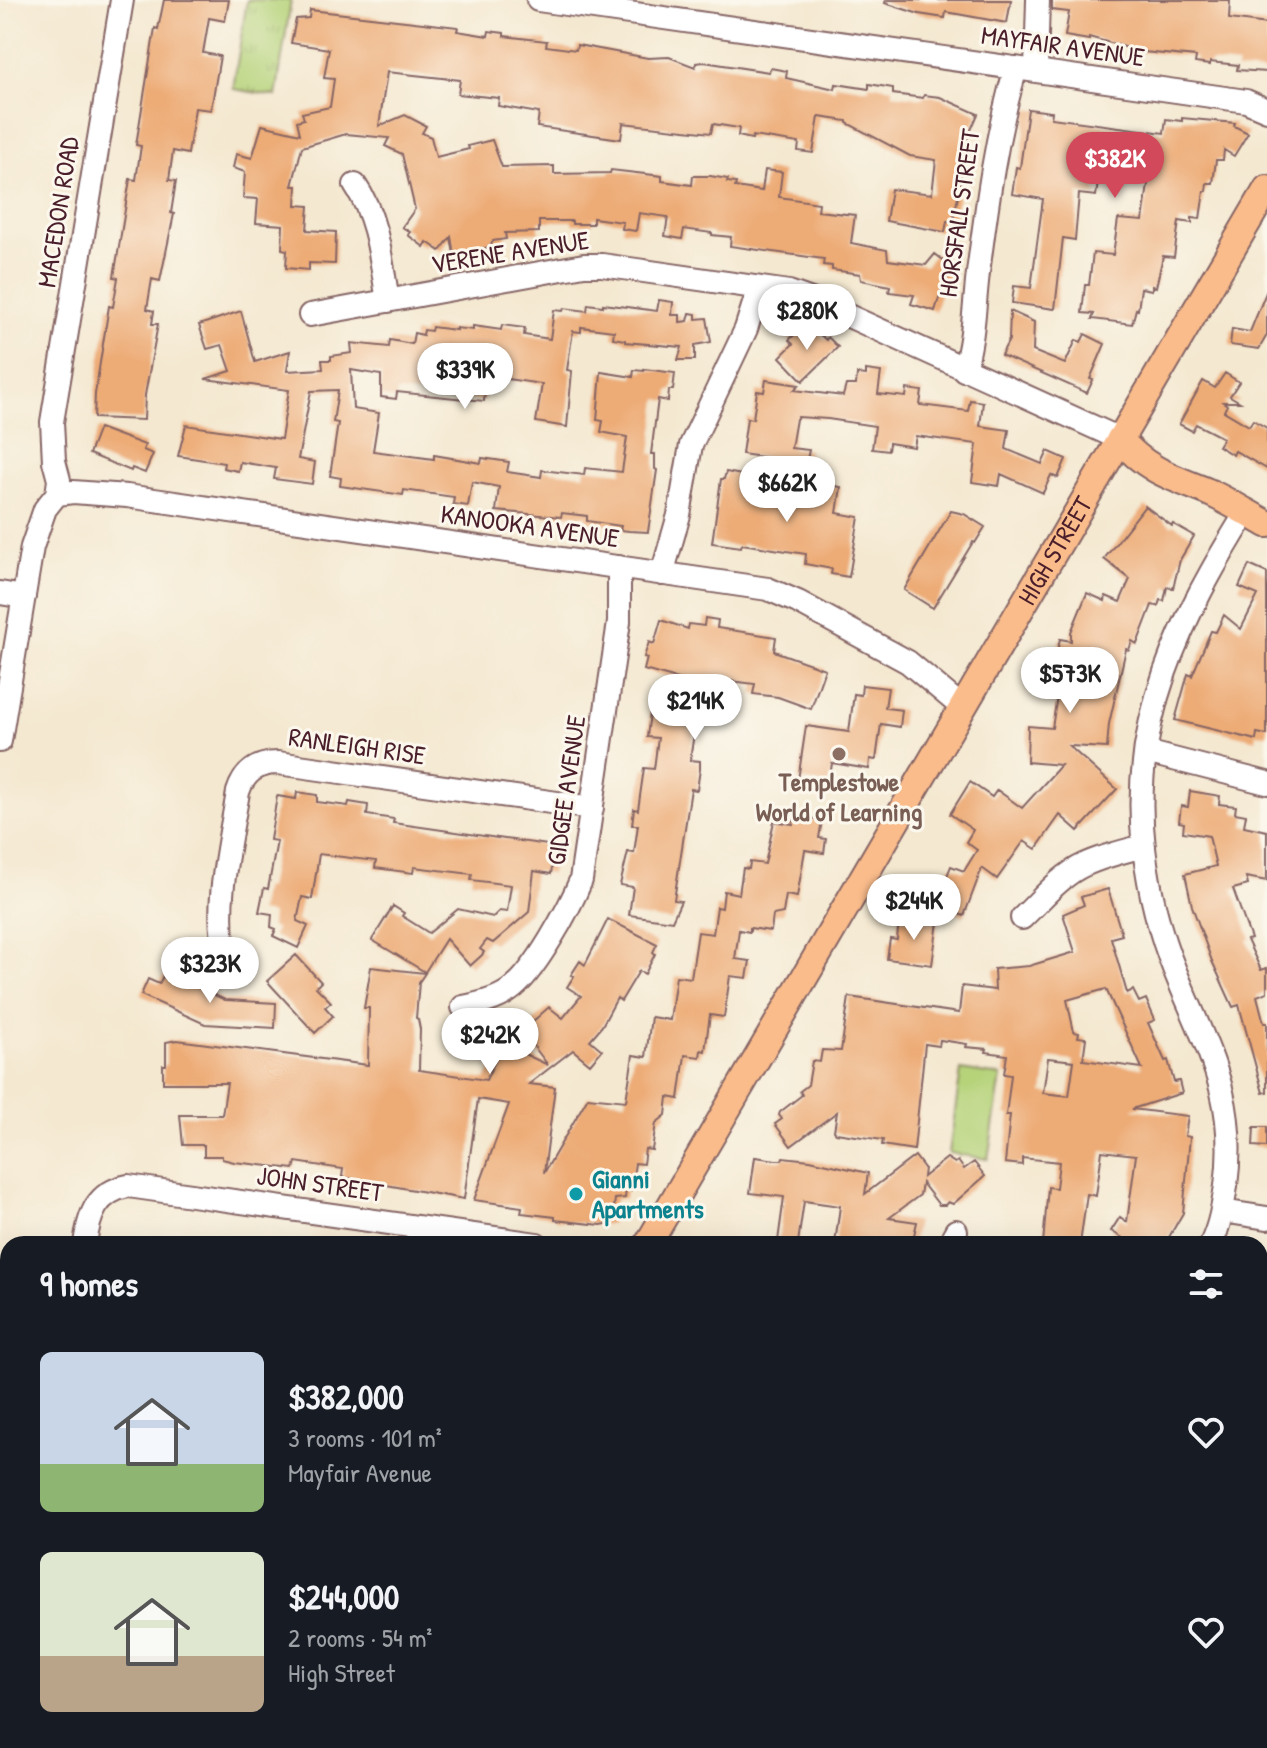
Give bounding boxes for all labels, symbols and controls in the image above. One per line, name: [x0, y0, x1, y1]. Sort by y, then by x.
street label: MAYFAIR AVENUE: [979, 17, 1147, 74]
street label: HORSFALL STREET: [929, 126, 988, 299]
pin: $382K: [1059, 132, 1171, 200]
street label: MACEDON ROAD: [28, 134, 87, 290]
text: $382K: [1084, 140, 1146, 175]
street label: VERENE AVENUE: [429, 222, 592, 281]
pin: $280K: [751, 284, 863, 352]
text: $280K: [776, 292, 838, 327]
pin: $339K: [409, 343, 521, 411]
text: $339K: [435, 351, 495, 386]
pin: $662K: [731, 456, 843, 524]
text: $662K: [757, 464, 817, 499]
street label: HIGH STREET: [1009, 489, 1100, 611]
street label: KANOOKA AVENUE: [439, 496, 622, 555]
pin: $573K: [1014, 647, 1126, 715]
text: $573K: [1039, 655, 1101, 690]
pin: $214K: [639, 674, 751, 742]
text: $214K: [666, 682, 724, 717]
street label: GIDGEE AVENUE: [538, 712, 593, 867]
street label: RANLEIGH RISE: [287, 719, 428, 772]
marker: Templestowe World of Learning: [830, 745, 848, 763]
place label: Templestowe World of Learning: [756, 764, 923, 830]
pin: $244K: [858, 874, 970, 942]
text: $244K: [885, 882, 943, 917]
pin: $323K: [154, 937, 266, 1005]
text: $323K: [179, 945, 241, 980]
pin: $242K: [434, 1008, 546, 1076]
text: $242K: [460, 1016, 520, 1051]
street label: JOHN STREET: [255, 1157, 386, 1210]
place label: Gianni Apartments: [592, 1161, 704, 1227]
marker: Gianni Apartments: [567, 1185, 585, 1203]
text: 9 homes: [40, 1261, 138, 1307]
icon: filters: [1184, 1262, 1228, 1306]
text: $382,000: [288, 1374, 404, 1420]
icon: home: [104, 1384, 200, 1480]
icon: heart: [1184, 1410, 1228, 1454]
text: 3 rooms · 101 m²: [288, 1420, 442, 1455]
text: Mayfair Avenue: [288, 1455, 432, 1490]
text: $244,000: [288, 1574, 399, 1620]
icon: home: [104, 1584, 200, 1680]
icon: heart: [1184, 1610, 1228, 1654]
text: 2 rooms · 54 m²: [288, 1620, 432, 1655]
text: High Street: [288, 1655, 395, 1690]

